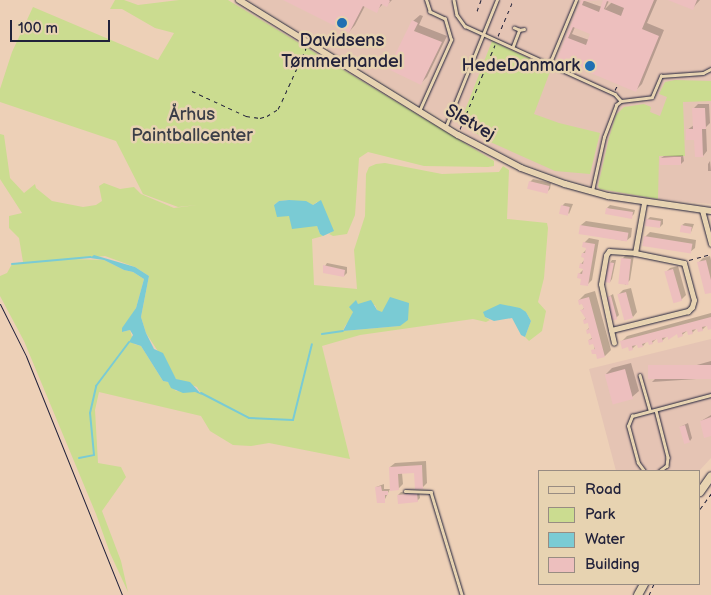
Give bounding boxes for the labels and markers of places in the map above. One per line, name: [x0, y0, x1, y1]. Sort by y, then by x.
marker: Davidsens Tømmerhandel: [336, 17, 348, 29]
place label: Davidsens Tømmerhandel: [281, 31, 403, 74]
place label: HedeDanmark: [462, 55, 580, 77]
marker: HedeDanmark: [584, 60, 596, 72]

